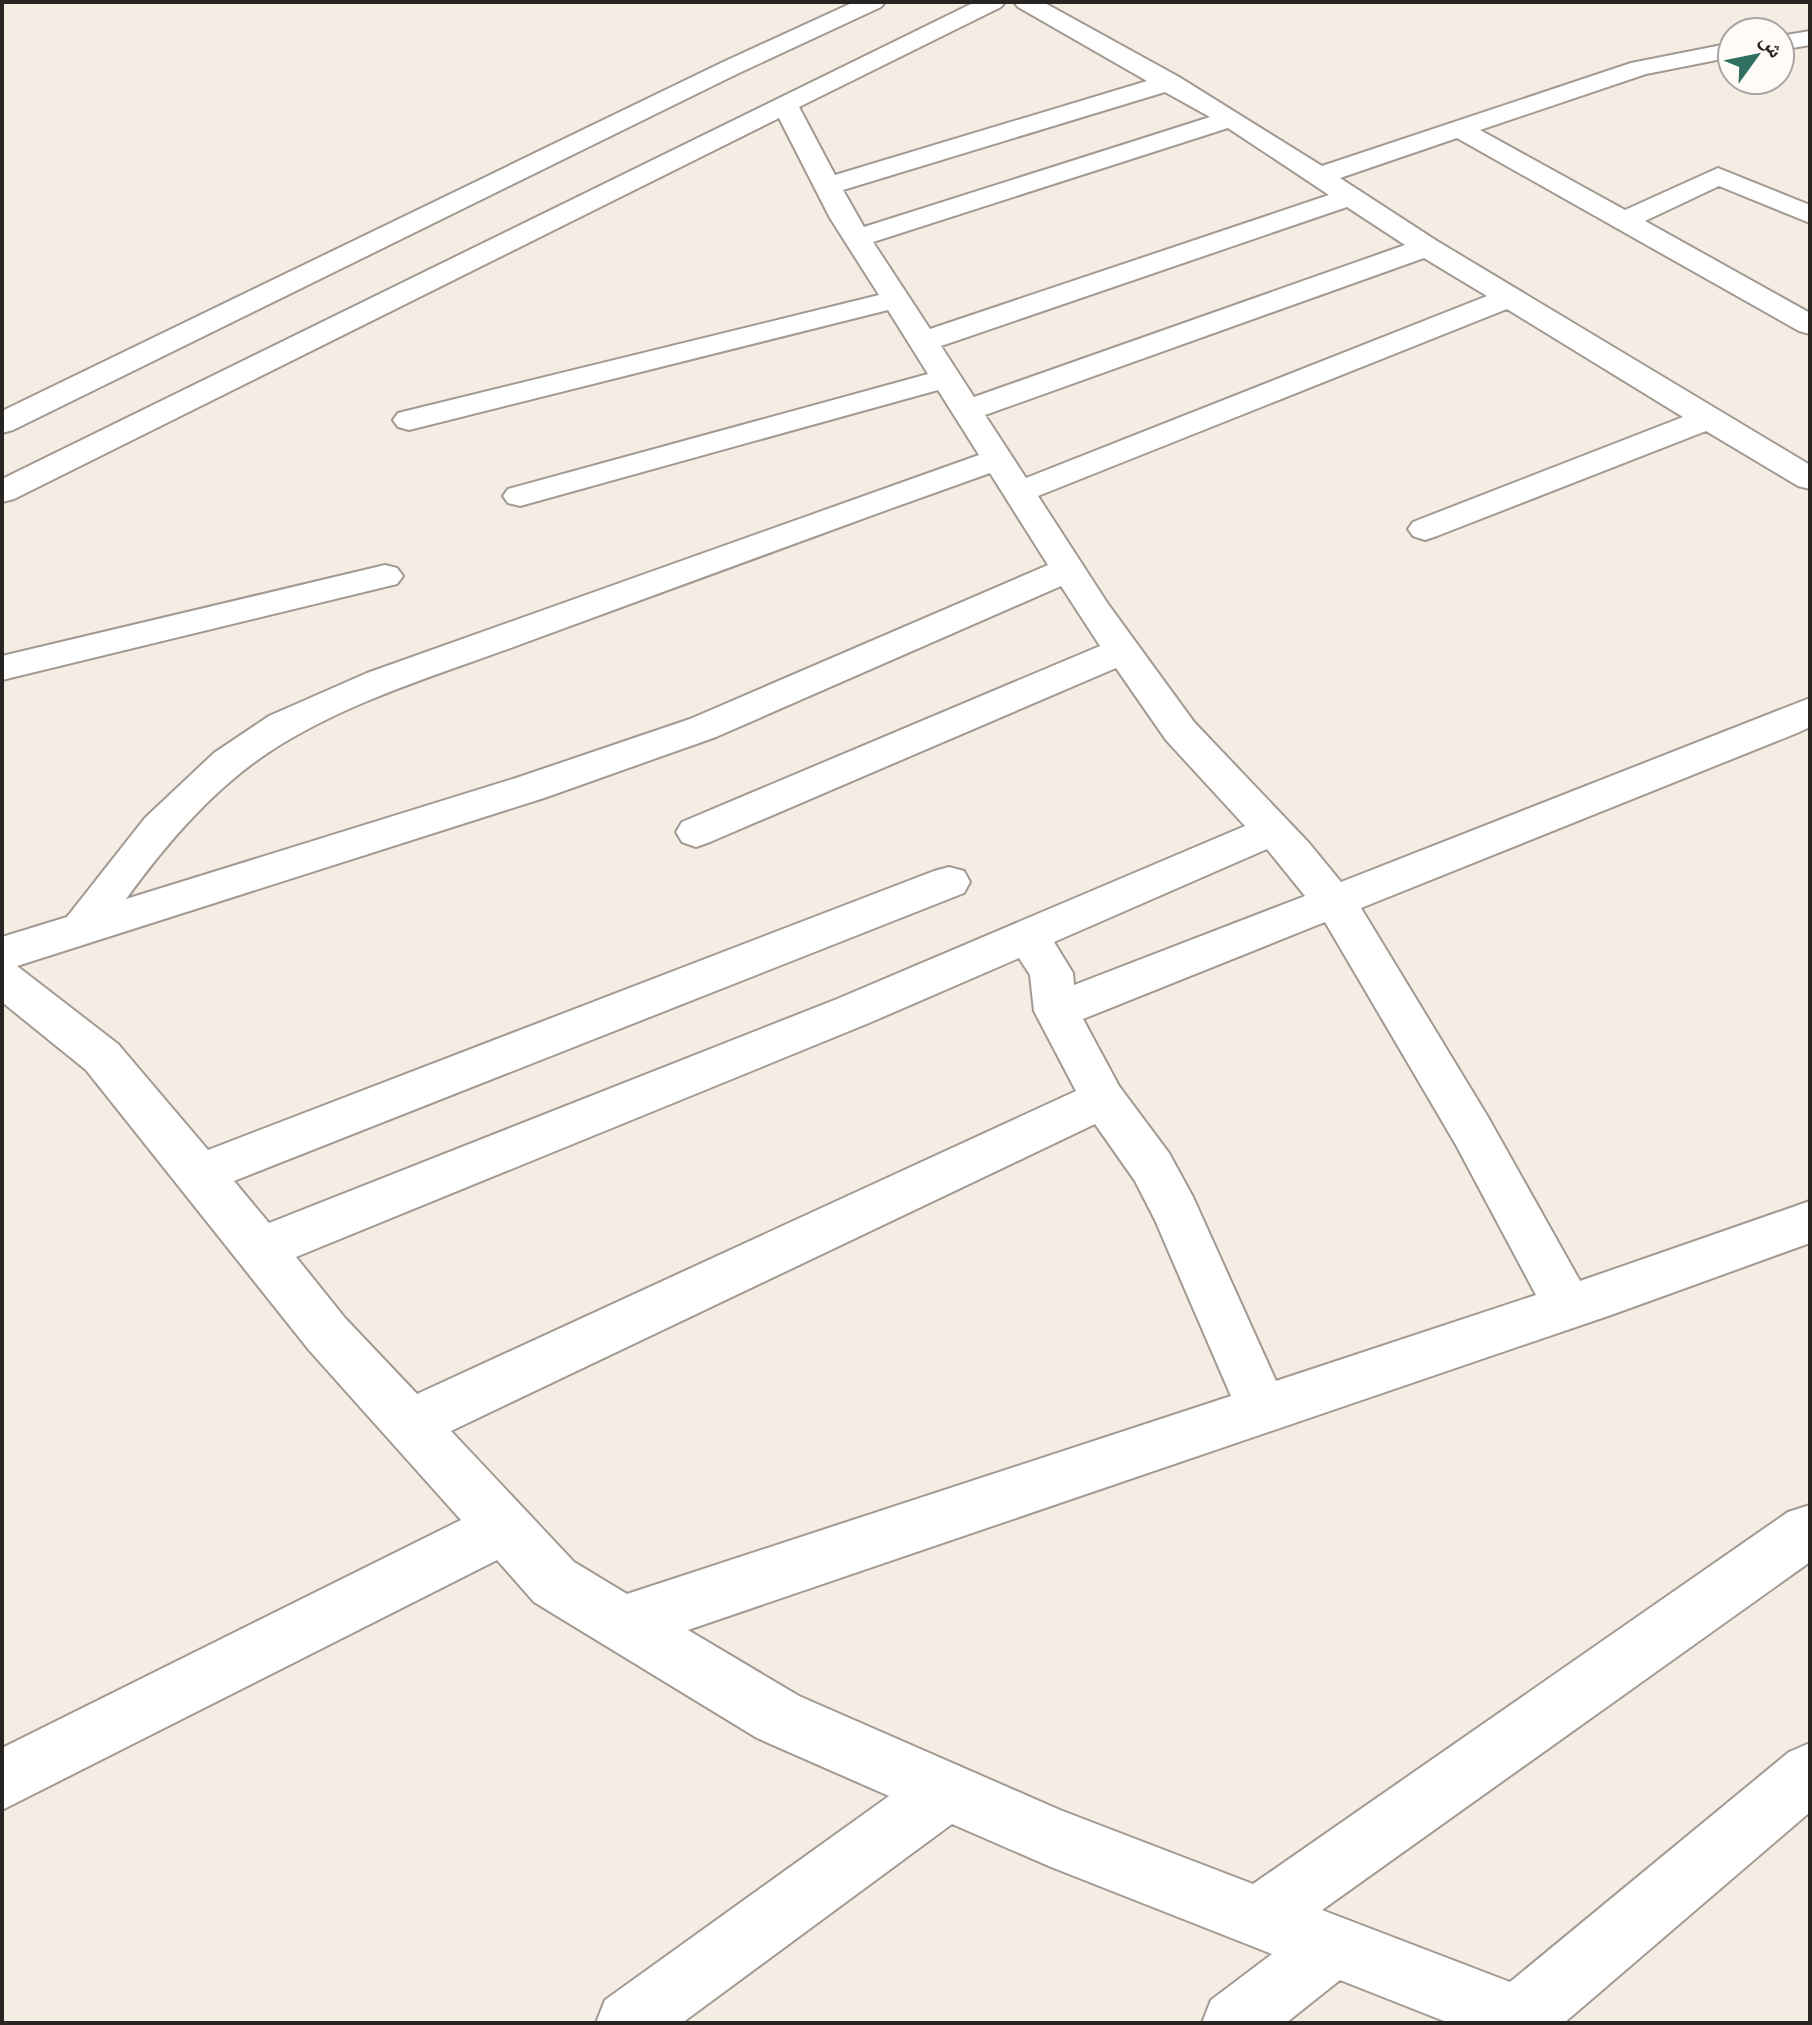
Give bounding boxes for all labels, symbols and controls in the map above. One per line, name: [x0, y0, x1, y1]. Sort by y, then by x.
north arrow: [1716, 16, 1796, 96]
text: ش: [1755, 28, 1791, 63]

